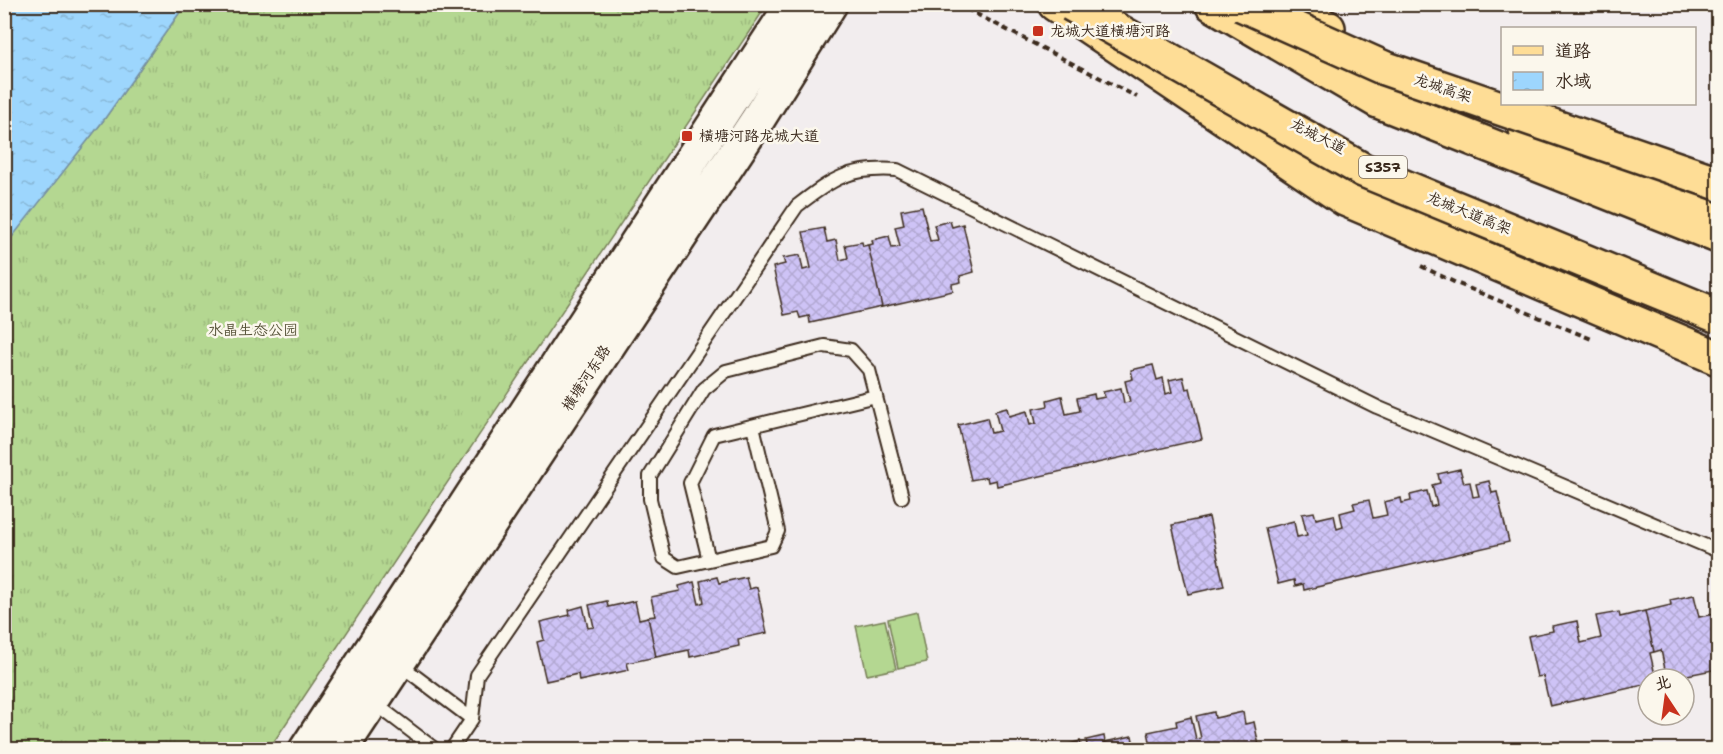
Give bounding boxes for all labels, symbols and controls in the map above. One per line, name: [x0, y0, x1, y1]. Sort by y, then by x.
place label: 龙城大道横塘河路: [1050, 21, 1170, 41]
marker: 龙城大道横塘河路: [1031, 24, 1045, 38]
legend: [1501, 27, 1696, 105]
text: 道路: [1555, 39, 1591, 63]
street label: 龙城高架: [1411, 69, 1475, 107]
text: 水域: [1555, 69, 1591, 93]
street label: 龙城大道: [1287, 113, 1349, 159]
place label: 横塘河路龙城大道: [699, 126, 819, 146]
marker: 横塘河路龙城大道: [680, 129, 694, 143]
road number: S357: [1359, 156, 1407, 178]
street label: 龙城大道高架: [1424, 187, 1514, 239]
park label: 水晶生态公园: [208, 320, 298, 340]
street label: 横塘河东路: [557, 341, 615, 415]
north arrow: [1636, 667, 1696, 727]
text: 北: [1653, 671, 1673, 695]

